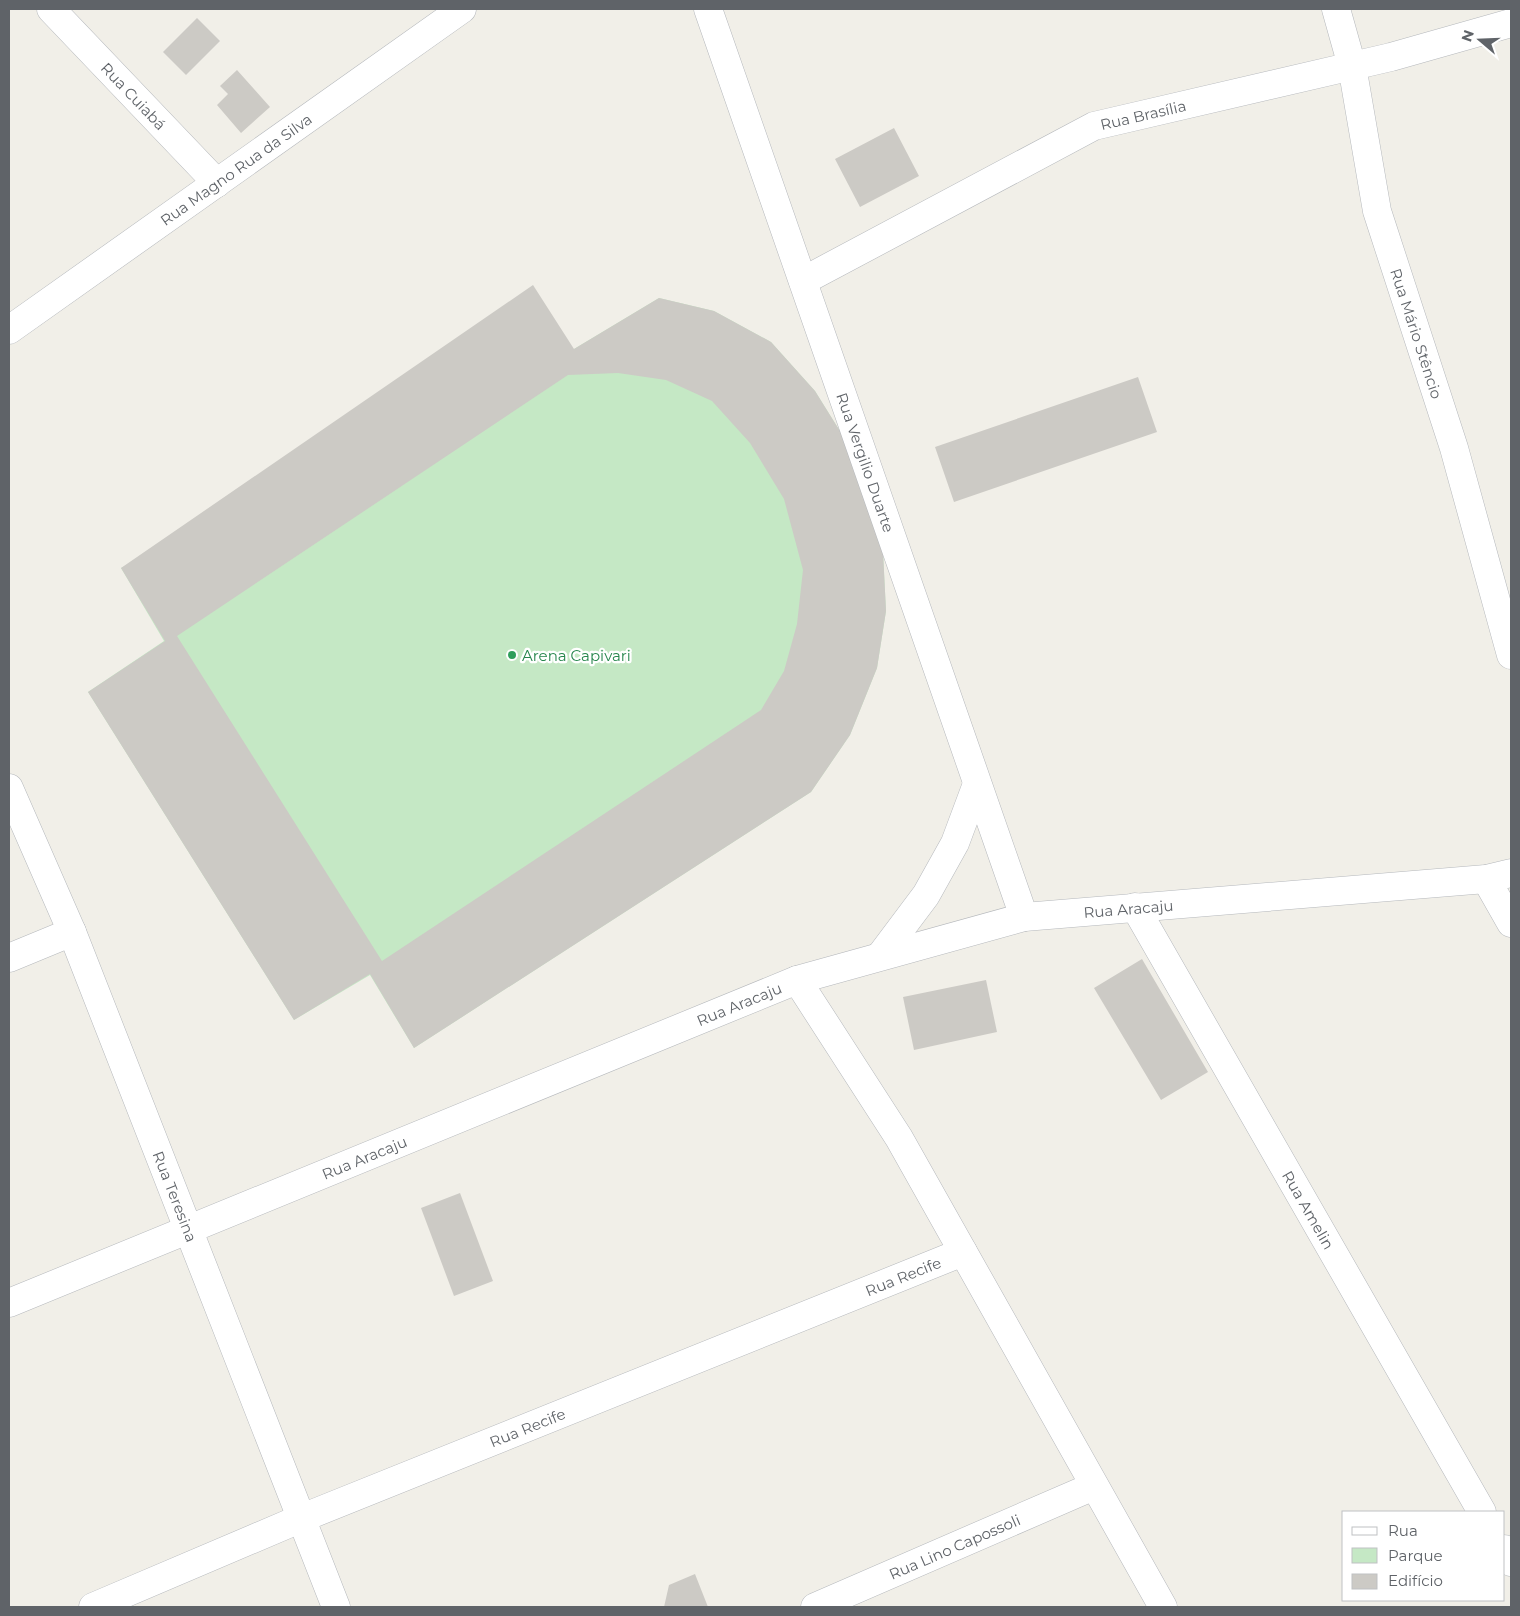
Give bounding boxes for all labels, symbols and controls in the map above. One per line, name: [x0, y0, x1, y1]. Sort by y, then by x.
north arrow: [1455, 15, 1505, 65]
text: N: [1457, 27, 1478, 44]
street label: Rua Cuiabá: [97, 58, 170, 134]
street label: Rua Brasília: [1098, 95, 1188, 134]
street label: Rua Magno Rua da Silva: [156, 109, 315, 229]
street label: Rua Mário Stêncio: [1387, 266, 1447, 401]
street label: Rua Vergilio Duarte: [833, 390, 899, 535]
place label: Arena Capivari: [522, 646, 631, 665]
marker: Arena Capivari: [506, 649, 518, 661]
street label: Rua Aracaju: [1083, 895, 1174, 922]
street label: Rua Aracaju: [694, 978, 784, 1030]
street label: Rua Aracaju: [319, 1131, 410, 1183]
street label: Rua Teresina: [149, 1148, 202, 1244]
street label: Rua Amelin: [1279, 1167, 1339, 1253]
street label: Rua Recife: [862, 1252, 944, 1300]
street label: Rua Recife: [487, 1404, 568, 1451]
street label: Rua Lino Capossoli: [886, 1510, 1023, 1583]
legend: [1342, 1511, 1505, 1601]
text: Rua: [1388, 1521, 1418, 1540]
text: Parque: [1388, 1546, 1443, 1565]
text: Edifício: [1388, 1571, 1443, 1590]

